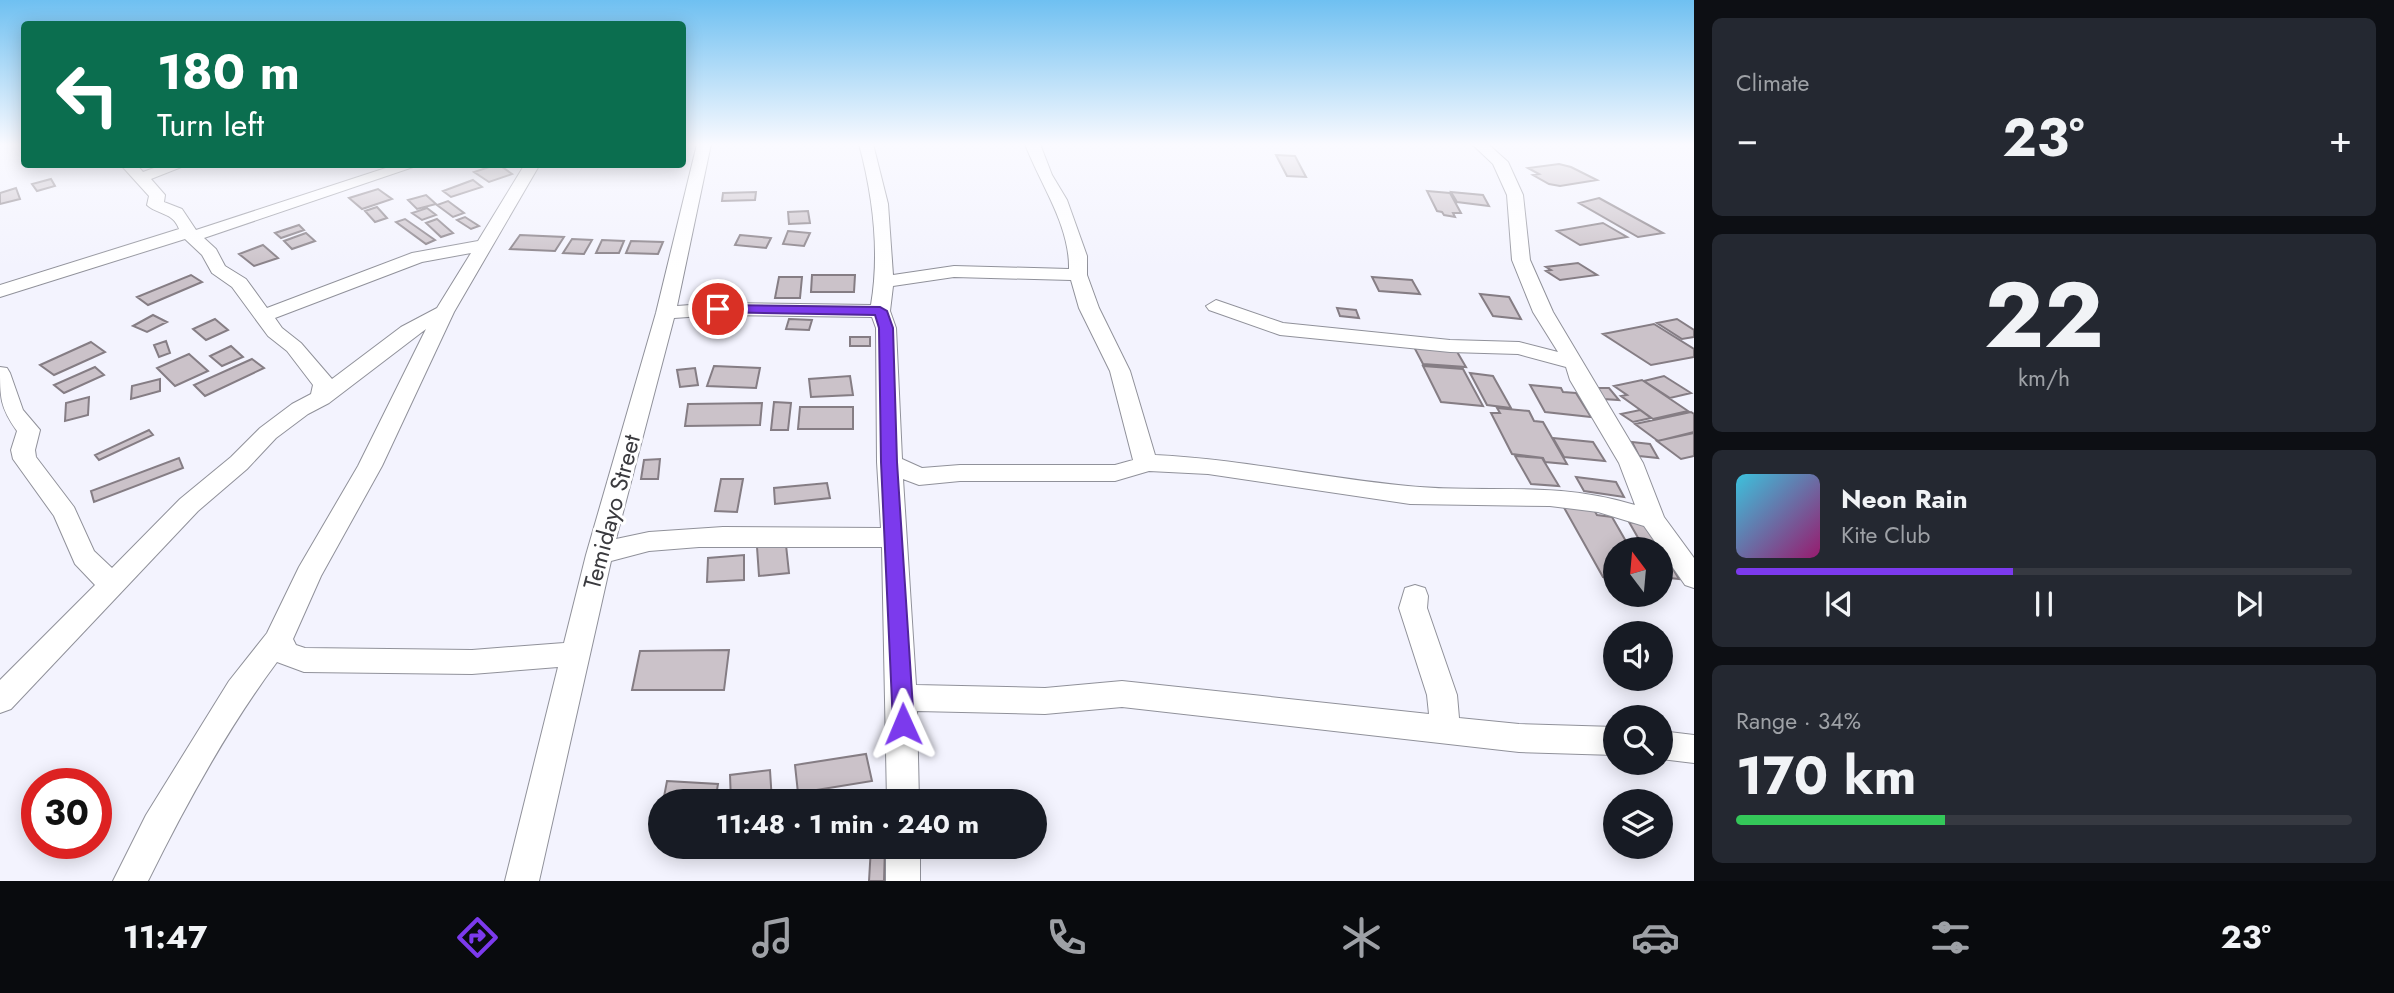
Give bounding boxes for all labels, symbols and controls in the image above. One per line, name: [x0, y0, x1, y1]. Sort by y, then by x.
text: 180 m: [157, 37, 300, 107]
icon: left: [42, 49, 133, 140]
text: Climate: [1736, 66, 1809, 100]
text: 23°: [2003, 100, 2084, 176]
text: Turn left: [157, 102, 264, 148]
text: −: [1736, 111, 1758, 166]
text: +: [2329, 111, 2352, 166]
text: 22: [1984, 250, 2104, 381]
pin: [688, 279, 748, 339]
icon: arrive: [699, 290, 737, 328]
text: km/h: [2018, 361, 2070, 395]
street label: Temidayo Street: [574, 430, 649, 593]
text: Neon Rain: [1841, 480, 1968, 518]
text: Kite Club: [1841, 518, 1930, 552]
north arrow: [1603, 537, 1673, 607]
map controls: [1603, 537, 1673, 859]
icon: previous: [1820, 585, 1858, 623]
icon: pause: [2025, 585, 2063, 623]
icon: next: [2230, 585, 2268, 623]
button: sound: [1603, 621, 1673, 691]
position arrow: [866, 687, 940, 761]
text: Range · 34%: [1736, 704, 1861, 738]
button: search: [1603, 705, 1673, 775]
text: 170 km: [1736, 738, 1917, 814]
speed limit sign: 30: [21, 768, 112, 859]
button: layers: [1603, 789, 1673, 859]
text: 11:48 · 1 min · 240 m: [716, 805, 979, 843]
icon: directions: [453, 913, 502, 962]
icon: music: [748, 913, 797, 962]
icon: phone: [1042, 913, 1091, 962]
icon: climate: [1337, 913, 1386, 962]
icon: car: [1631, 913, 1680, 962]
icon: filters: [1926, 913, 1975, 962]
text: 11:47: [123, 914, 207, 960]
text: 23°: [2221, 914, 2271, 960]

